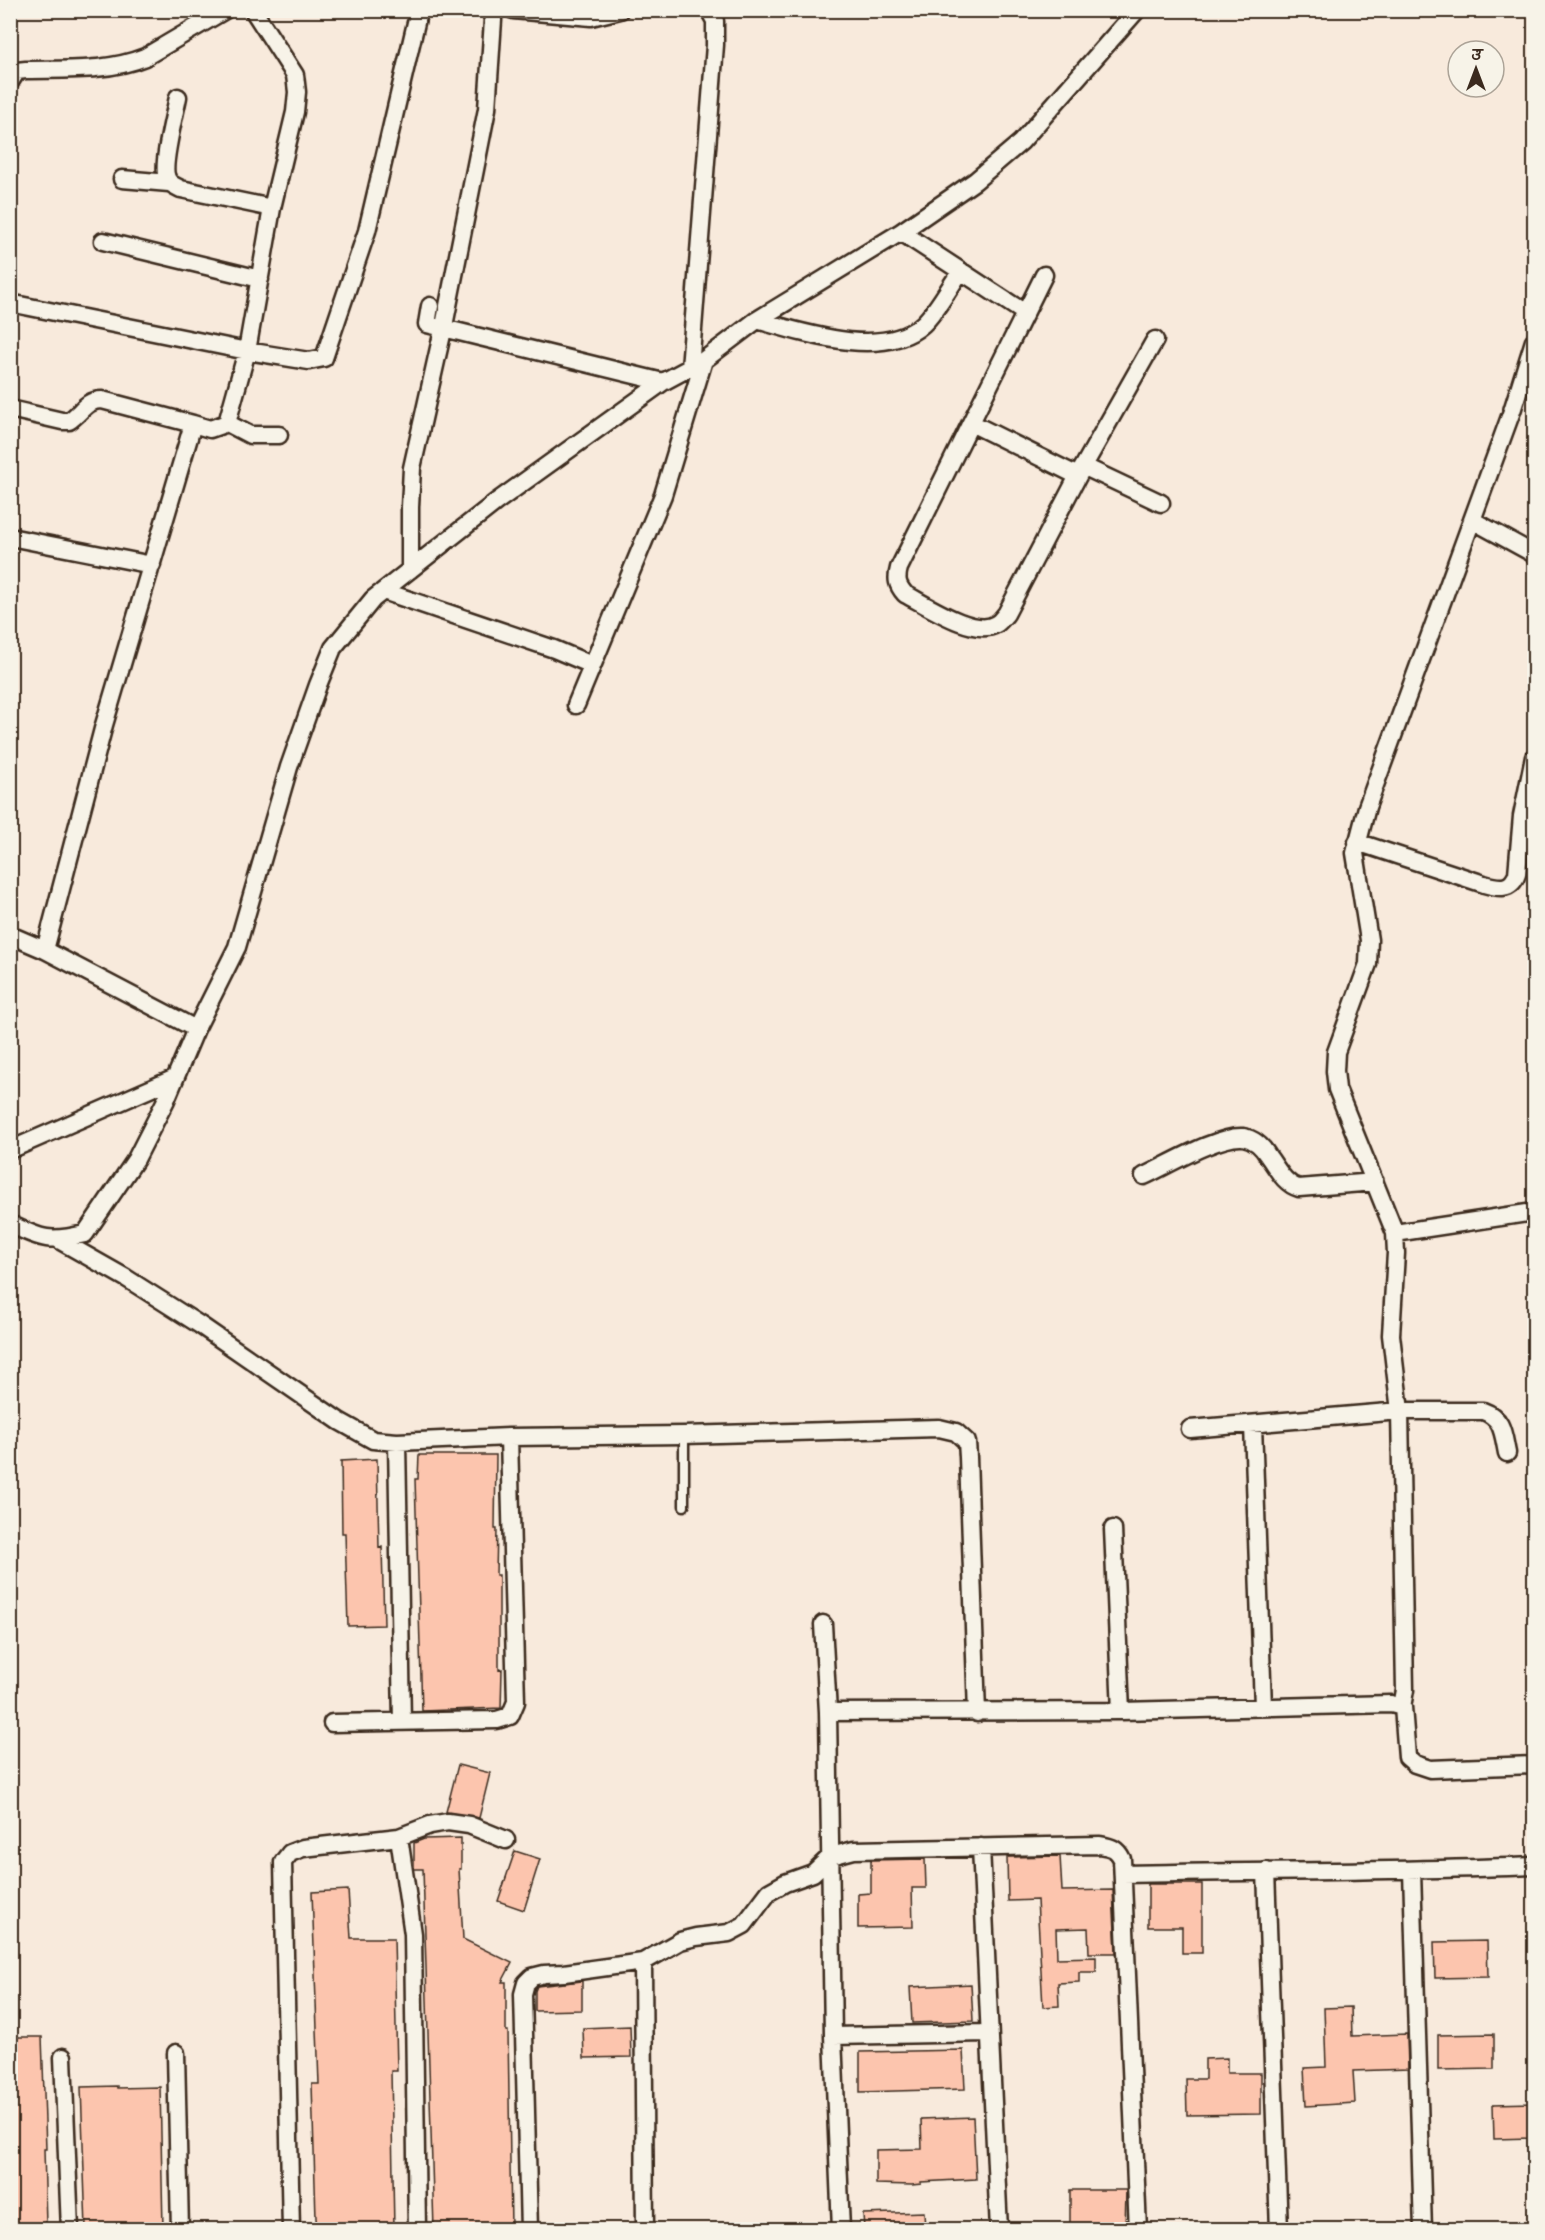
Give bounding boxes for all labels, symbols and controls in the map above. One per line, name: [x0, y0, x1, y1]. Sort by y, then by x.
north arrow: [1446, 39, 1506, 99]
text: उ: [1471, 43, 1484, 68]

